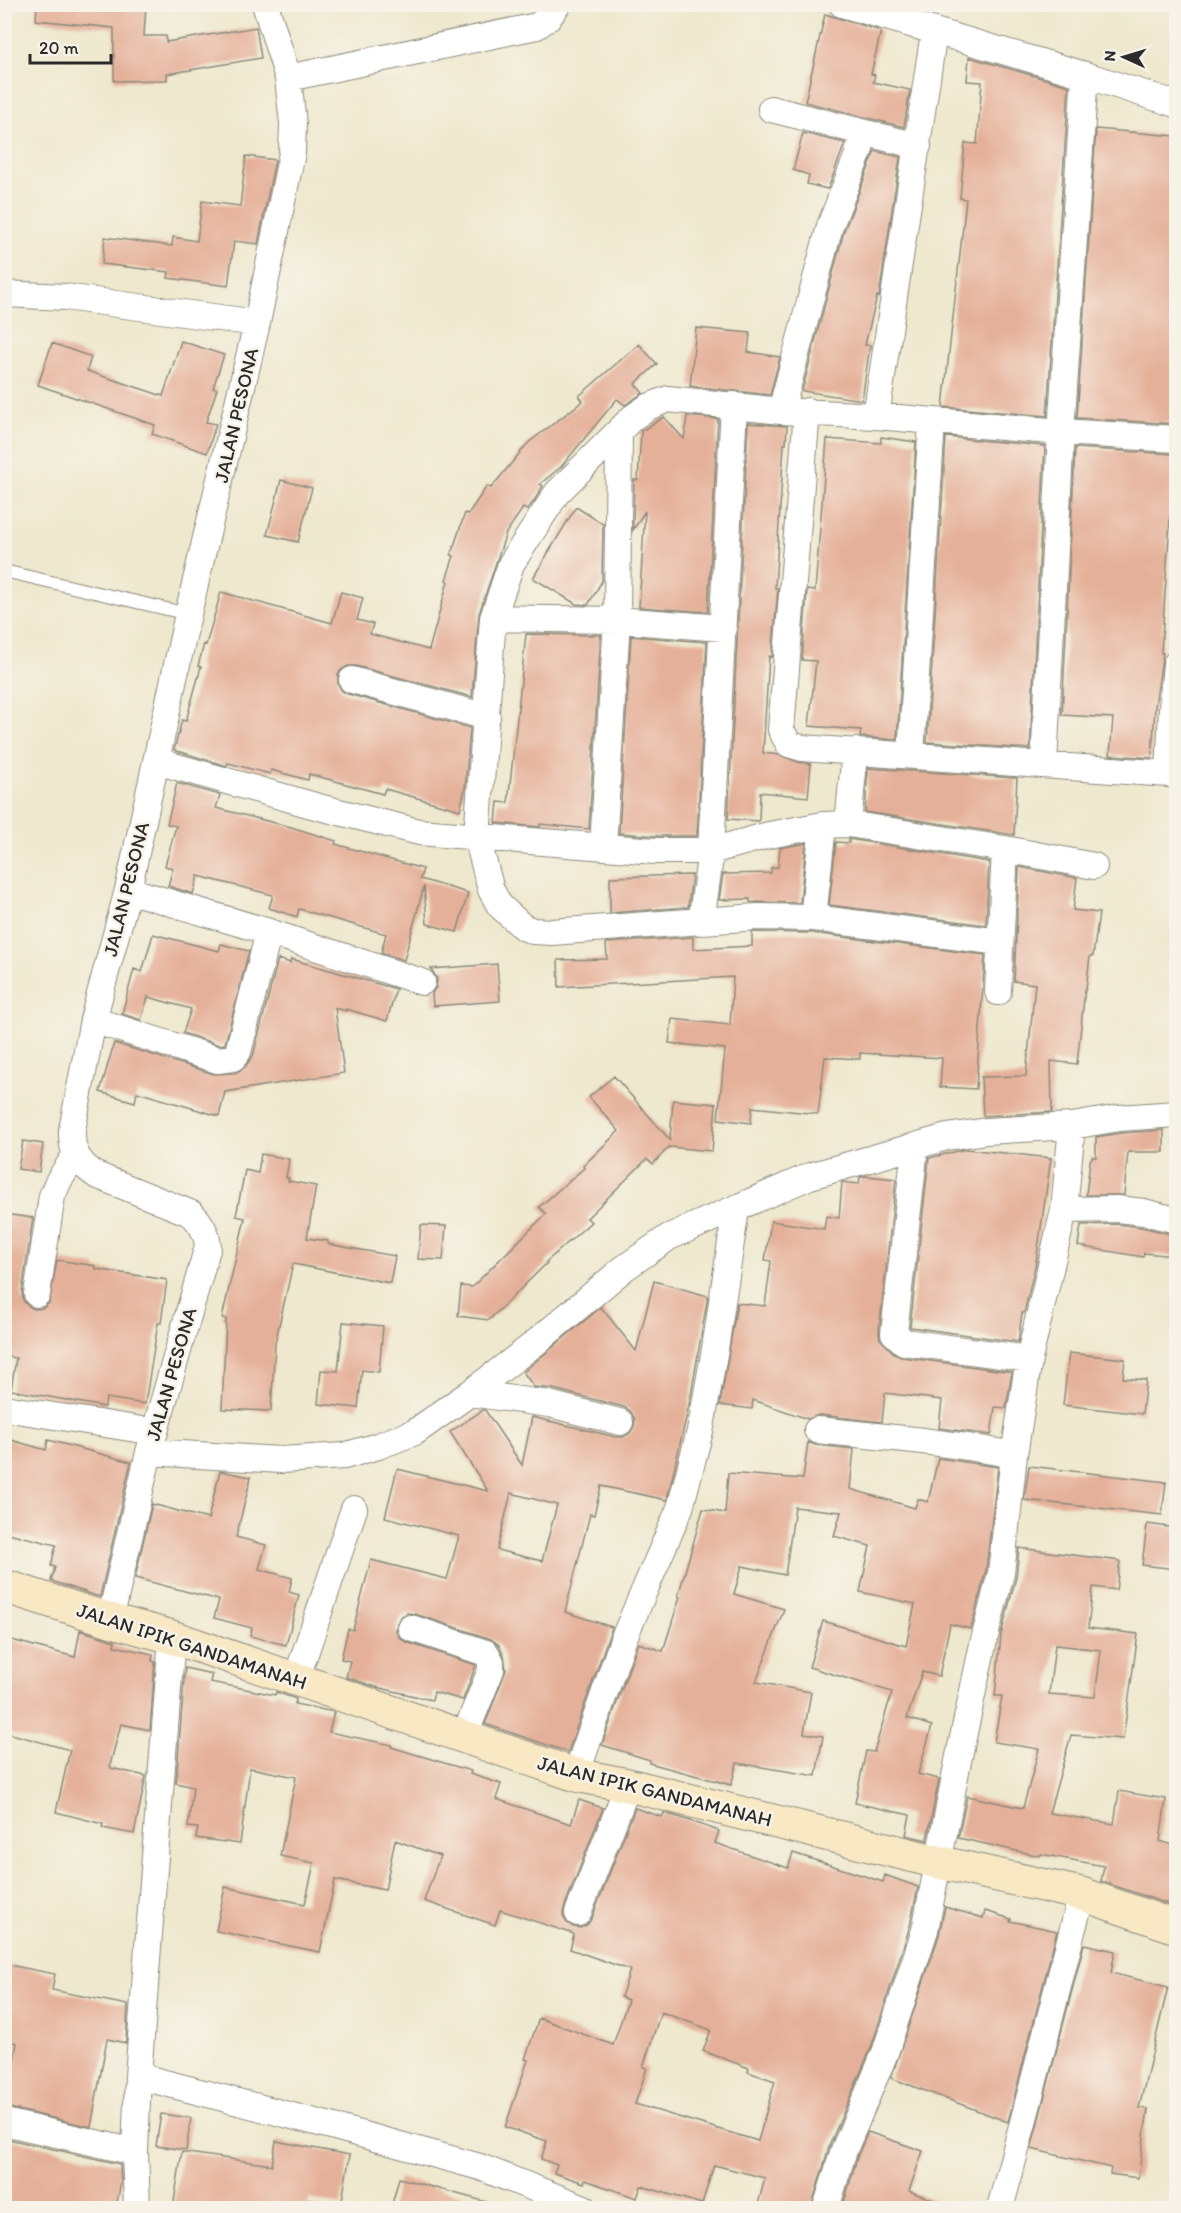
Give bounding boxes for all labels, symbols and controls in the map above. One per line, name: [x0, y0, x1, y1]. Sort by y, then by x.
scale bar: [30, 27, 111, 65]
north arrow: [1094, 27, 1154, 87]
text: 20 m: [39, 37, 79, 59]
text: N: [1100, 50, 1119, 62]
street label: JALAN PESONA: [209, 345, 263, 485]
street label: JALAN PESONA: [98, 819, 154, 959]
street label: JALAN PESONA: [140, 1304, 202, 1443]
street label: JALAN IPIK GANDAMANAH: [74, 1597, 310, 1695]
street label: JALAN IPIK GANDAMANAH: [535, 1750, 775, 1832]

